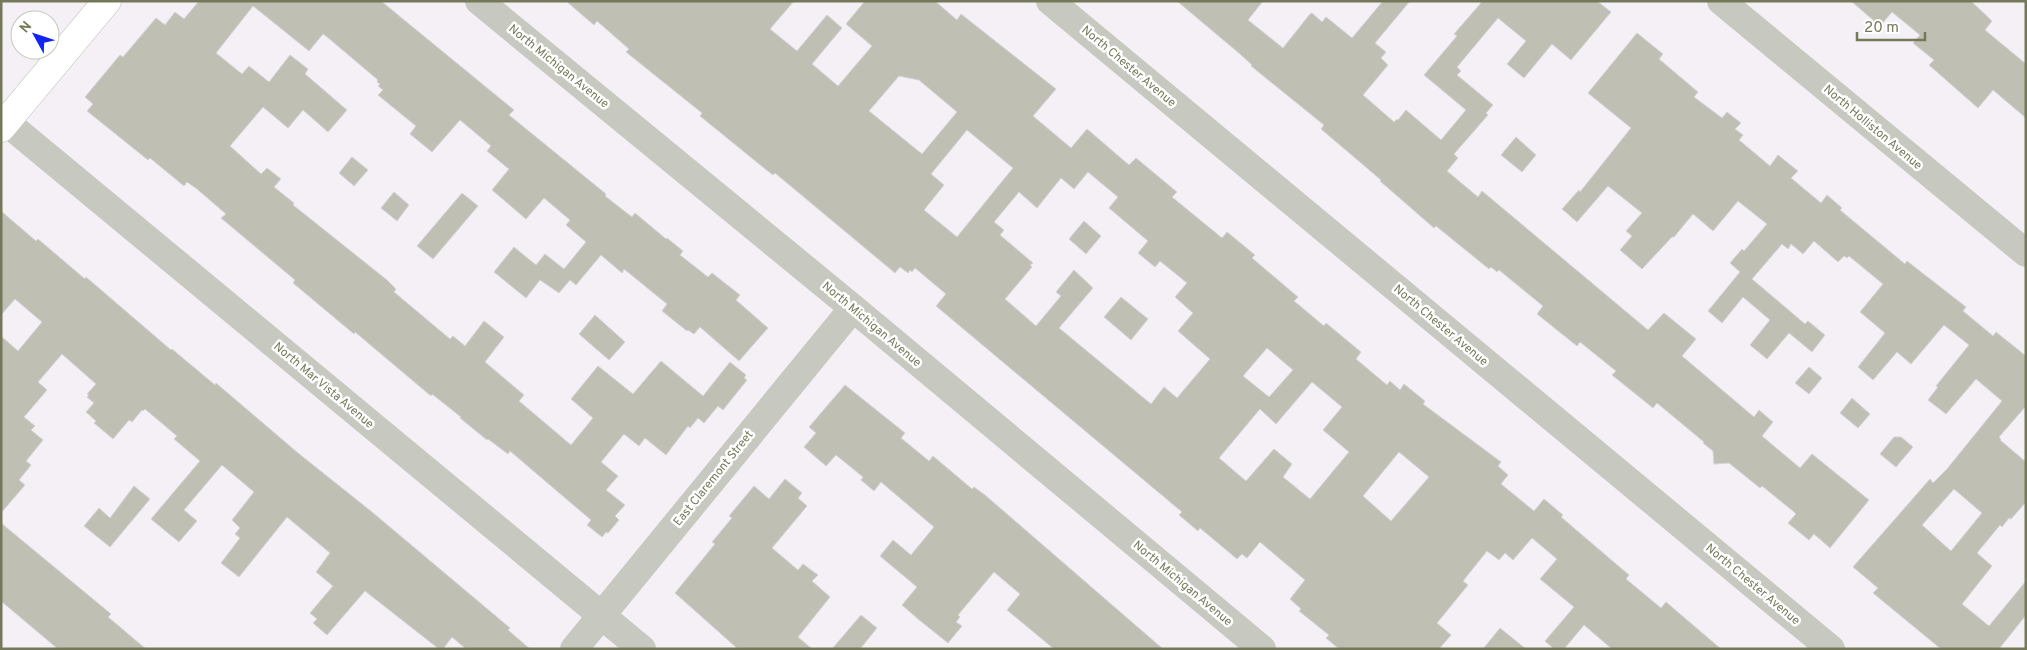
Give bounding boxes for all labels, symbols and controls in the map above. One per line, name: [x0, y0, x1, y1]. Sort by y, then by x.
north arrow: [10, 10, 60, 60]
scale bar: [1857, 10, 1924, 42]
text: N: [16, 18, 36, 37]
text: 20 m: [1864, 19, 1899, 38]
street label: North Michigan Avenue: [505, 21, 612, 112]
street label: North Chester Avenue: [1078, 23, 1179, 111]
street label: North Holliston Avenue: [1820, 82, 1925, 174]
street label: North Michigan Avenue: [818, 278, 924, 371]
street label: North Chester Avenue: [1390, 282, 1491, 370]
street label: North Mar Vista Avenue: [270, 339, 377, 432]
street label: East Claremont Street: [670, 428, 757, 530]
street label: North Michigan Avenue: [1129, 537, 1235, 630]
street label: North Chester Avenue: [1702, 541, 1803, 629]

